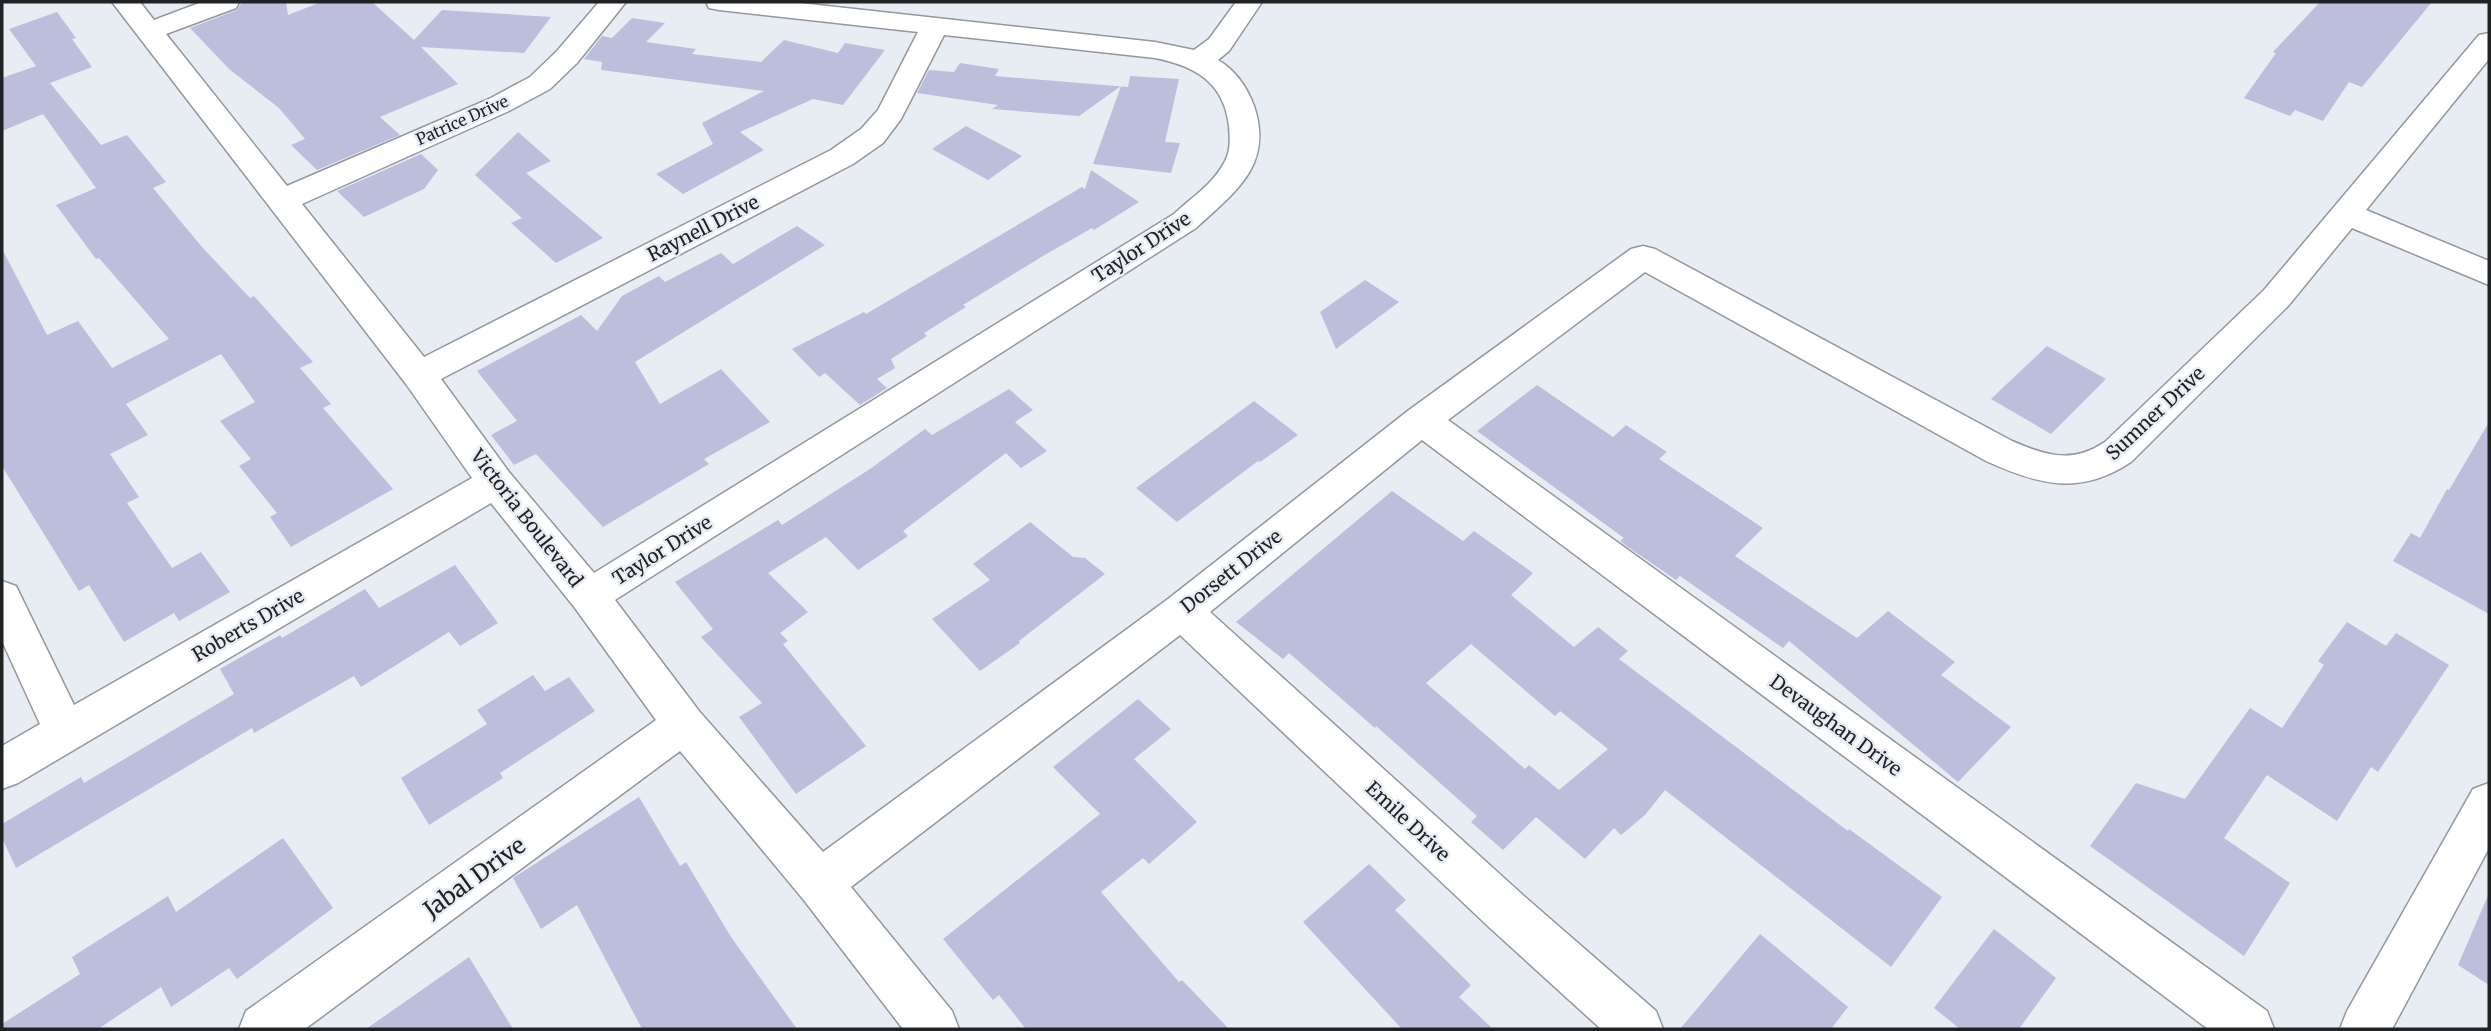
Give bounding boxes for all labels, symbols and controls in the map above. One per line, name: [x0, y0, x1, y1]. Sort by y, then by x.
street label: Patrice Drive: [413, 91, 511, 149]
street label: Raynell Drive: [643, 189, 763, 266]
street label: Taylor Drive: [1087, 206, 1195, 288]
street label: Sumner Drive: [2101, 361, 2210, 465]
street label: Victoria Boulevard: [465, 444, 588, 592]
street label: Taylor Drive: [608, 510, 716, 590]
street label: Dorsett Drive: [1176, 524, 1287, 618]
street label: Roberts Drive: [188, 583, 308, 667]
street label: Devaughan Drive: [1765, 669, 1907, 781]
street label: Emile Drive: [1361, 776, 1455, 866]
street label: Jabal Drive: [417, 830, 531, 924]

